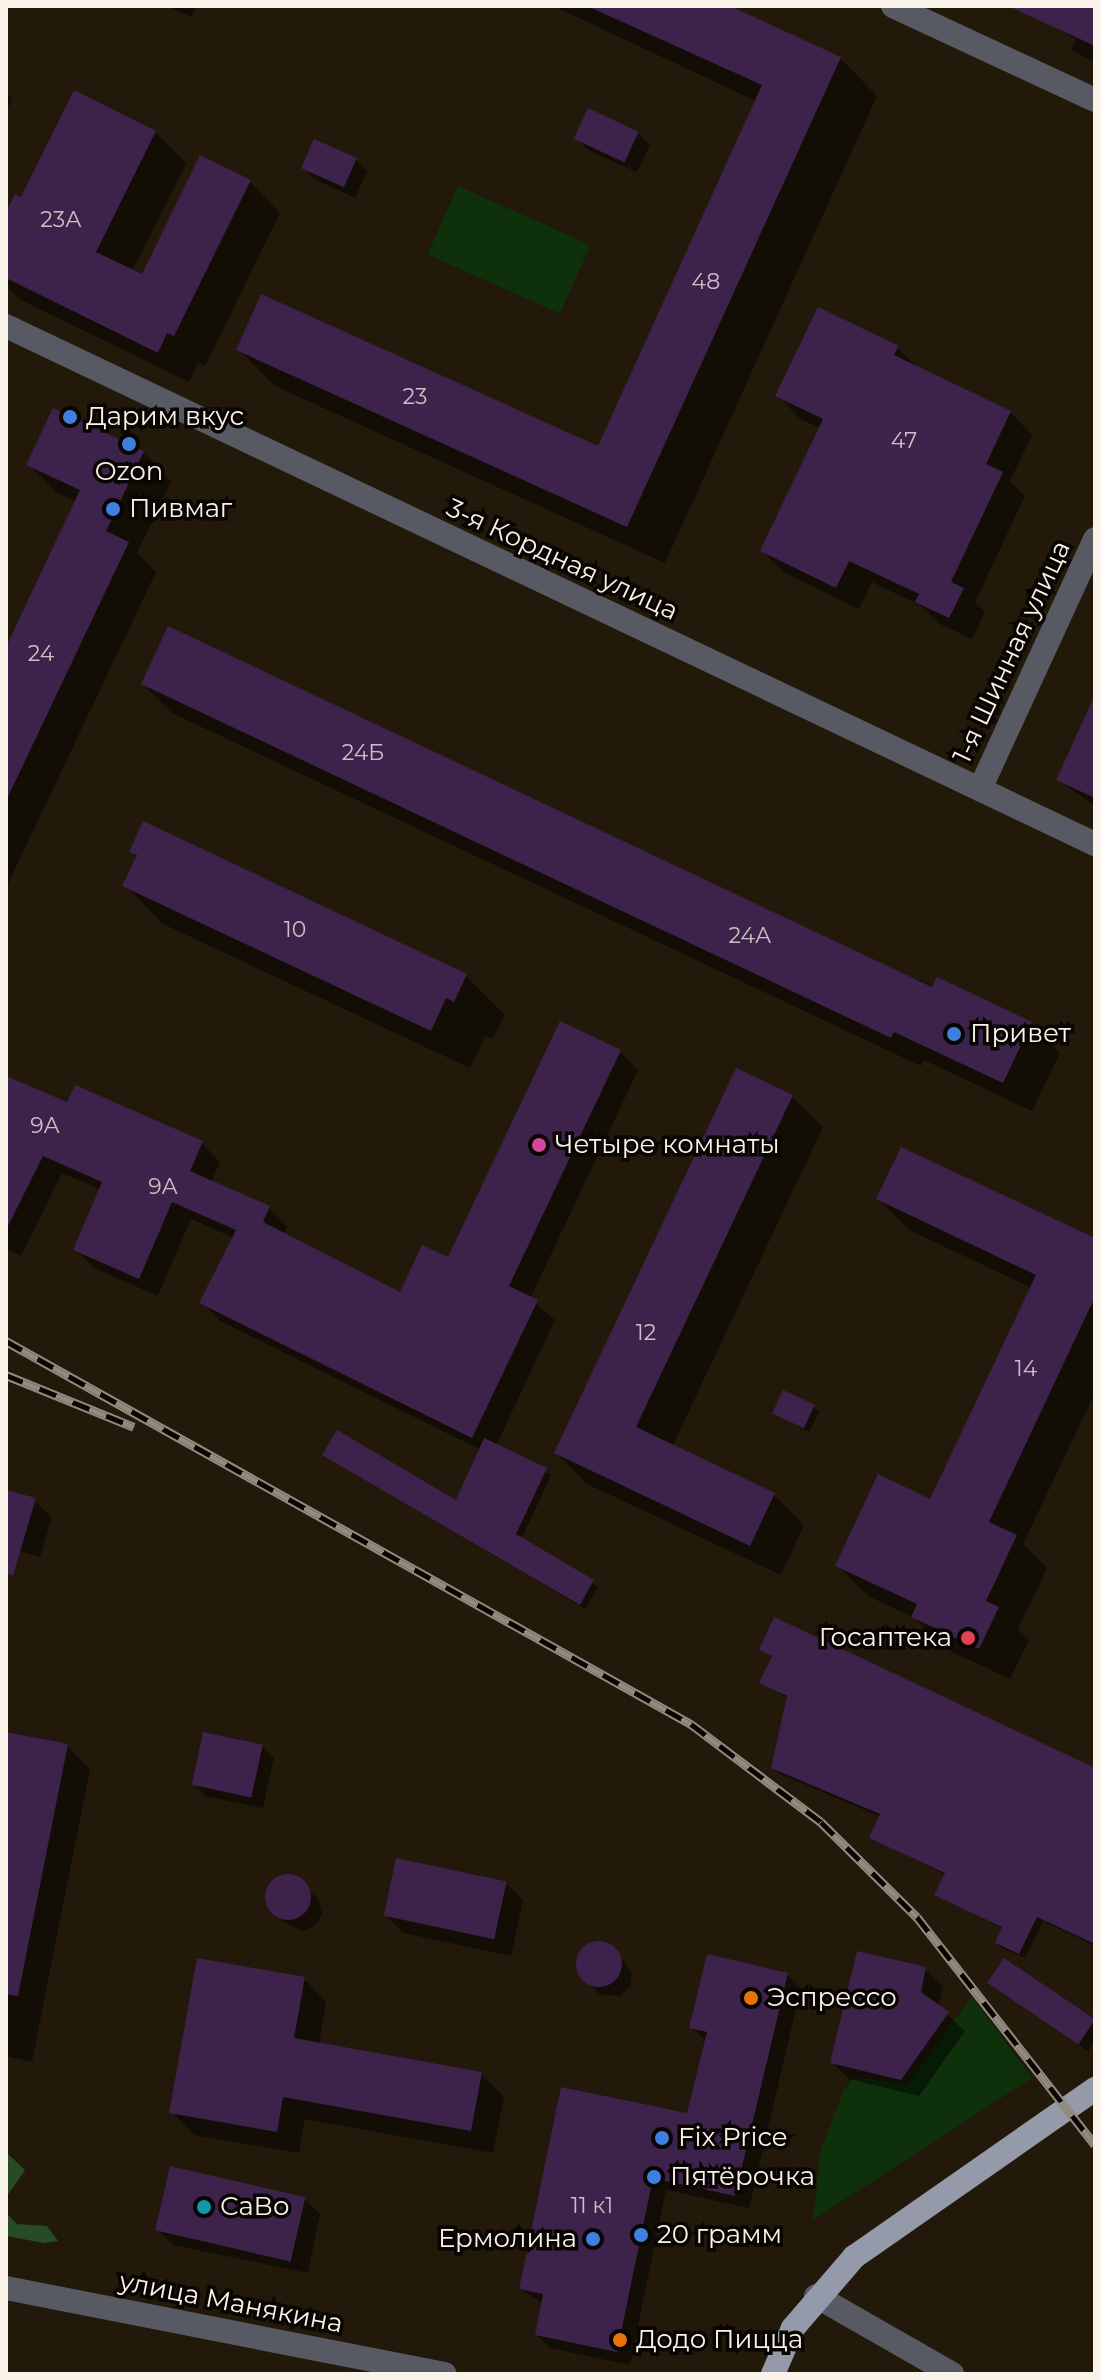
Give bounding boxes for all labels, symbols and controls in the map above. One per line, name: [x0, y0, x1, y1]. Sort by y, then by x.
house number: 23А: [40, 207, 82, 233]
house number: 48: [692, 269, 720, 295]
house number: 23: [403, 384, 427, 410]
place label: Дарим вкус: [86, 401, 244, 433]
marker: Дарим вкус: [61, 408, 79, 426]
house number: 47: [891, 428, 917, 454]
marker: Ozon: [120, 435, 138, 453]
place label: Ozon: [95, 456, 163, 488]
place label: Пивмаг: [129, 493, 232, 525]
street label: 3-я Кордная улица: [441, 493, 683, 627]
marker: Пивмаг: [104, 500, 122, 518]
street label: 1-я Шинная улица: [947, 536, 1077, 768]
house number: 24: [28, 641, 54, 667]
house number: 24Б: [342, 740, 384, 766]
house number: 10: [284, 917, 306, 943]
house number: 24А: [729, 923, 771, 949]
place label: Привет: [970, 1018, 1071, 1050]
marker: Привет: [945, 1025, 963, 1043]
house number: 9А: [30, 1113, 60, 1139]
place label: Четыре комнаты: [555, 1129, 780, 1161]
marker: Четыре комнаты: [530, 1136, 548, 1154]
house number: 9А: [148, 1174, 178, 1200]
house number: 12: [636, 1320, 656, 1346]
house number: 14: [1015, 1356, 1037, 1382]
place label: Госаптека: [819, 1622, 952, 1654]
marker: Госаптека: [959, 1629, 977, 1647]
place label: Эспрессо: [767, 1982, 897, 2014]
marker: Эспрессо: [742, 1989, 760, 2007]
place label: Fix Price: [678, 2122, 788, 2154]
marker: Fix Price: [653, 2129, 671, 2147]
place label: Пятёрочка: [670, 2161, 815, 2193]
marker: Пятёрочка: [645, 2168, 663, 2186]
place label: СаВо: [220, 2191, 290, 2223]
house number: 11 к1: [571, 2193, 613, 2219]
marker: СаВо: [195, 2198, 213, 2216]
place label: 20 грамм: [657, 2219, 782, 2251]
place label: Ермолина: [438, 2223, 577, 2255]
marker: 20 грамм: [632, 2226, 650, 2244]
marker: Ермолина: [584, 2230, 602, 2248]
street label: улица Манякина: [117, 2266, 345, 2340]
place label: Додо Пицца: [636, 2324, 803, 2356]
marker: Додо Пицца: [611, 2331, 629, 2349]

